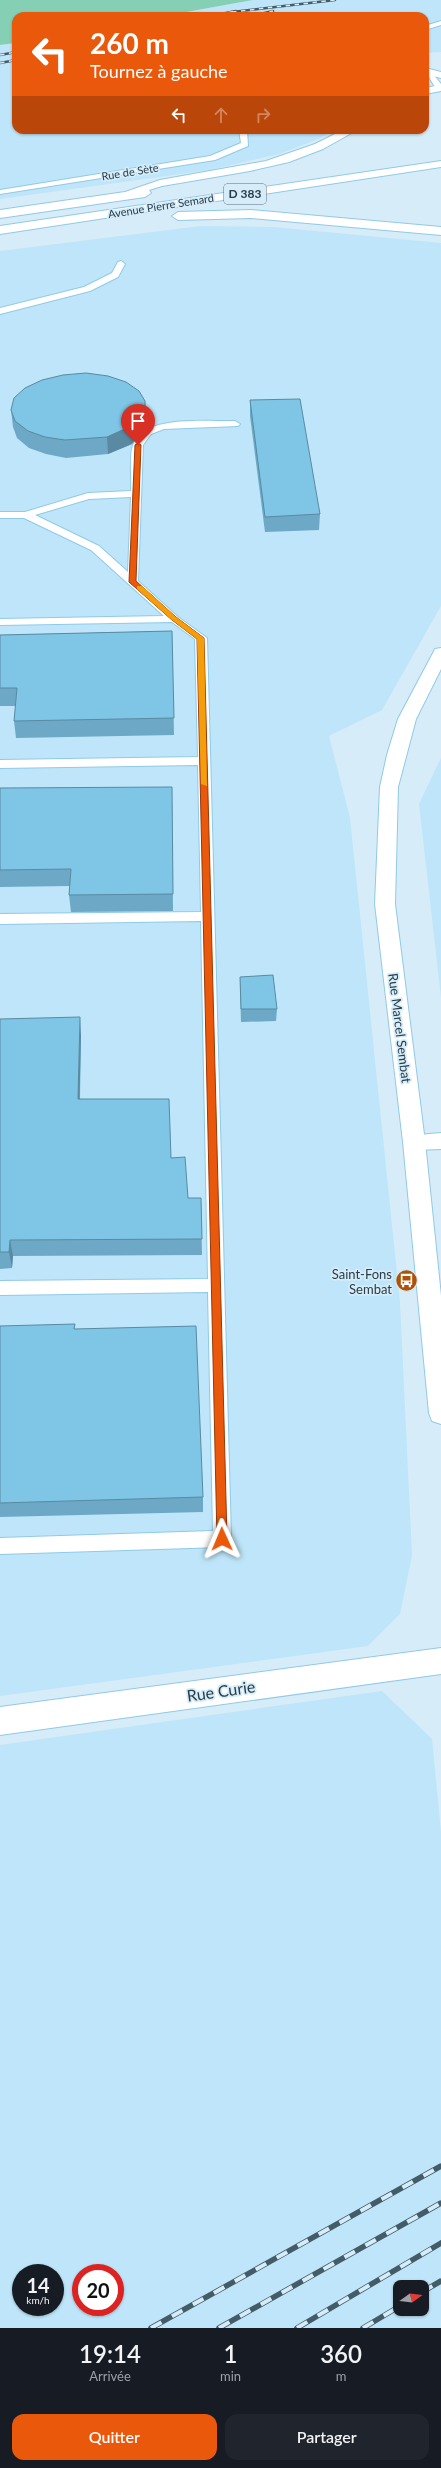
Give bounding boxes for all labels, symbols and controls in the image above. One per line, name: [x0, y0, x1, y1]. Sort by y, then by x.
text: 260 m: [90, 26, 169, 60]
icon: left: [24, 28, 76, 80]
text: Tournez à gauche: [90, 60, 228, 82]
icon: left: [168, 104, 190, 126]
icon: ahead: [210, 104, 232, 126]
icon: right: [252, 104, 274, 126]
street label: Rue de Sète: [100, 161, 160, 182]
road number: D 383: [224, 184, 266, 204]
street label: Avenue Pierre Semard: [107, 191, 215, 220]
pin: [121, 404, 155, 445]
icon: arrive: [127, 410, 149, 432]
street label: Rue Marcel Sembat: [385, 972, 415, 1084]
place label: Saint-Fons Sembat: [332, 1266, 392, 1297]
bus stop icon: Saint-Fons Sembat: [394, 1268, 420, 1294]
position arrow: [201, 1518, 243, 1560]
street label: Rue Curie: [186, 1676, 256, 1705]
speed limit sign: 20: [72, 2264, 124, 2316]
text: 14: [26, 2273, 50, 2297]
north arrow: [393, 2280, 429, 2316]
map controls: [393, 2280, 429, 2316]
text: km/h: [26, 2294, 50, 2306]
text: 19:14: [79, 2339, 141, 2368]
text: 1: [224, 2339, 237, 2368]
text: 360: [320, 2339, 362, 2368]
text: Arrivée: [89, 2368, 131, 2384]
text: min: [220, 2368, 241, 2384]
text: m: [336, 2368, 346, 2384]
button: Quitter: [12, 2414, 217, 2460]
button: Partager: [225, 2414, 429, 2460]

